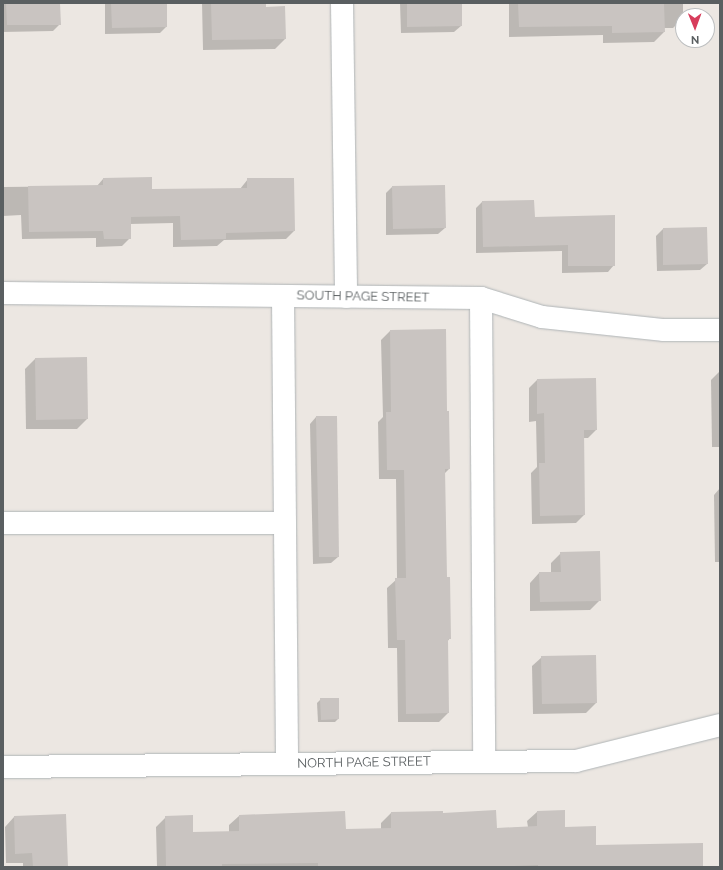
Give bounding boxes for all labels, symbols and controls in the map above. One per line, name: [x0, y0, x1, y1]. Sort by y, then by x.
north arrow: [675, 8, 715, 48]
text: N: [691, 33, 700, 46]
street label: SOUTH PAGE STREET: [296, 288, 430, 306]
street label: NORTH PAGE STREET: [297, 754, 431, 772]

